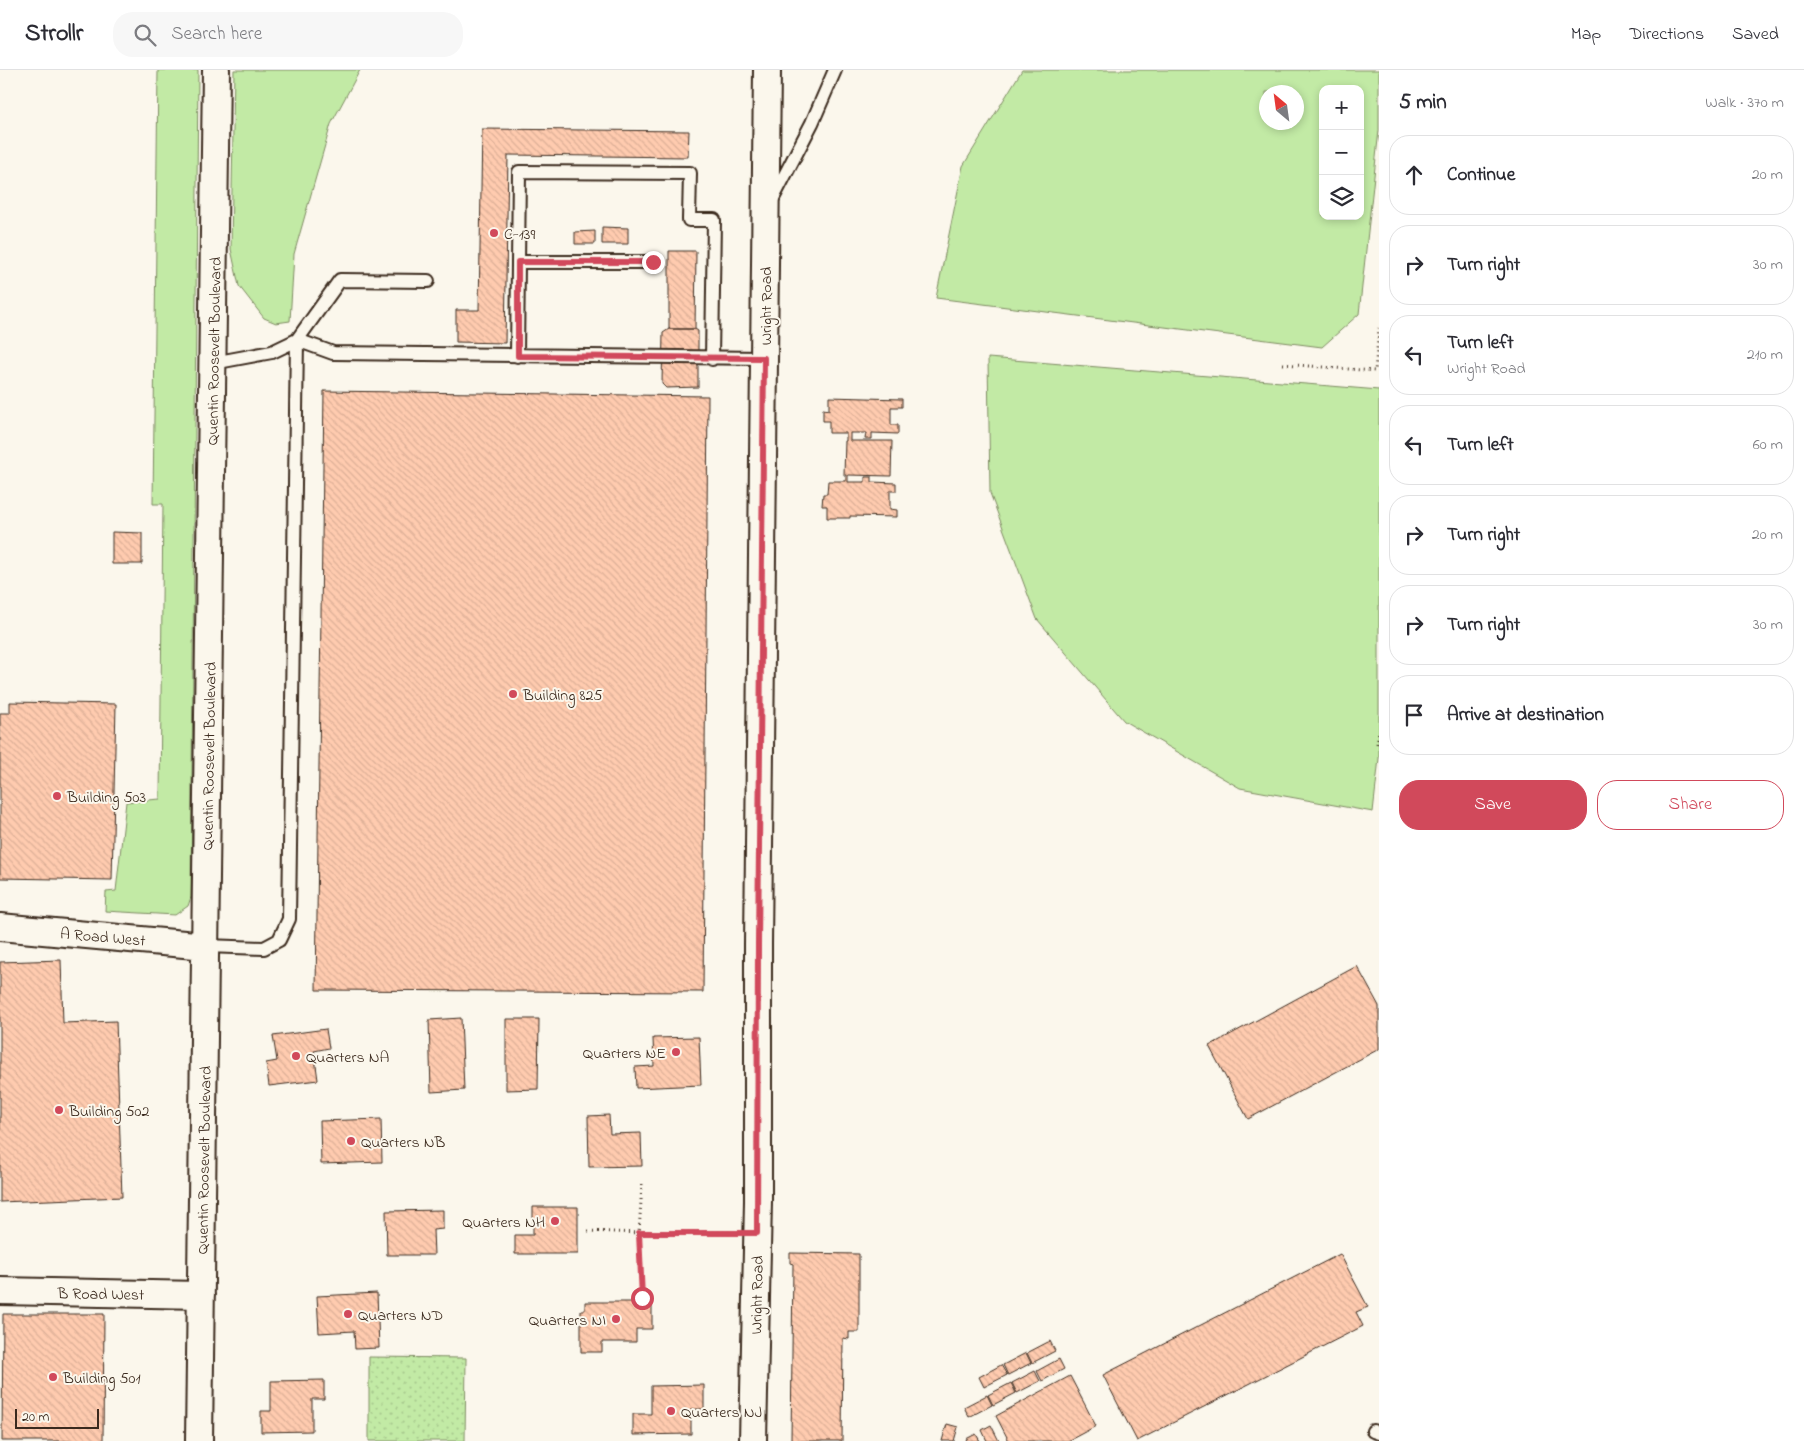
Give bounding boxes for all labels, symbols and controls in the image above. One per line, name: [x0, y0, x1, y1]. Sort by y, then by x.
search box: [113, 12, 463, 57]
text: Strollr: [25, 17, 83, 52]
icon: search: [131, 21, 159, 49]
text: Search here: [171, 21, 262, 48]
text: Map: [1571, 22, 1601, 48]
text: Directions: [1629, 22, 1704, 48]
text: Saved: [1732, 22, 1779, 48]
north arrow: [1259, 85, 1304, 130]
map controls: [1319, 85, 1364, 220]
button: +: [1319, 85, 1364, 130]
text: 5 min: [1399, 88, 1447, 118]
text: Walk · 370 m: [1705, 91, 1784, 115]
button: −: [1319, 130, 1364, 175]
icon: ahead: [1400, 161, 1428, 189]
text: Continue: [1447, 162, 1515, 189]
text: 20 m: [1752, 163, 1783, 187]
button: layers: [1319, 175, 1364, 220]
place label: C-139: [504, 223, 535, 247]
marker: C-139: [488, 227, 500, 239]
route end: [642, 251, 665, 274]
icon: right: [1400, 251, 1428, 279]
text: Turn right: [1447, 252, 1520, 279]
text: 30 m: [1753, 253, 1783, 277]
street label: Quentin Roosevelt Boulevard: [201, 257, 229, 445]
street label: Wright Road: [755, 267, 779, 345]
text: Turn left: [1447, 330, 1514, 357]
icon: left: [1400, 341, 1428, 369]
text: 210 m: [1747, 343, 1783, 367]
text: Wright Road: [1447, 357, 1526, 381]
icon: left: [1400, 431, 1428, 459]
text: Turn left: [1447, 432, 1514, 459]
text: 60 m: [1753, 433, 1783, 457]
icon: right: [1400, 521, 1428, 549]
text: Turn right: [1447, 522, 1520, 549]
text: 20 m: [1752, 523, 1783, 547]
icon: right: [1400, 611, 1428, 639]
text: Turn right: [1447, 612, 1520, 639]
text: 30 m: [1753, 613, 1783, 637]
street label: Quentin Roosevelt Boulevard: [196, 662, 224, 850]
place label: Building 825: [522, 684, 603, 708]
marker: Building 825: [507, 688, 519, 700]
icon: arrive: [1400, 701, 1428, 729]
text: Arrive at destination: [1447, 702, 1604, 729]
button: Save: [1399, 780, 1587, 830]
button: Share: [1597, 780, 1784, 830]
place label: Building 503: [66, 786, 146, 810]
marker: Building 503: [51, 790, 63, 802]
street label: A Road West: [59, 922, 147, 954]
place label: Quarters NE: [583, 1042, 666, 1066]
place label: Quarters NA: [306, 1046, 389, 1070]
marker: Quarters NE: [670, 1046, 682, 1058]
marker: Quarters NA: [290, 1050, 302, 1062]
street label: Quentin Roosevelt Boulevard: [191, 1066, 219, 1254]
place label: Building 502: [68, 1100, 149, 1124]
marker: Building 502: [53, 1104, 65, 1116]
place label: Quarters NB: [361, 1131, 445, 1155]
marker: Quarters NB: [345, 1135, 357, 1147]
place label: Quarters NH: [462, 1211, 545, 1235]
marker: Quarters NH: [549, 1215, 561, 1227]
street label: Wright Road: [745, 1256, 771, 1335]
street label: B Road West: [56, 1282, 145, 1308]
route start: [631, 1287, 654, 1310]
place label: Quarters ND: [358, 1304, 443, 1328]
marker: Quarters ND: [342, 1308, 354, 1320]
place label: Quarters NI: [529, 1309, 606, 1333]
marker: Quarters NI: [610, 1313, 622, 1325]
place label: Building 501: [62, 1367, 141, 1391]
marker: Building 501: [47, 1371, 59, 1383]
place label: Quarters NJ: [681, 1401, 762, 1425]
marker: Quarters NJ: [665, 1405, 677, 1417]
scale bar: [15, 1406, 99, 1429]
text: 20 m: [22, 1407, 49, 1428]

